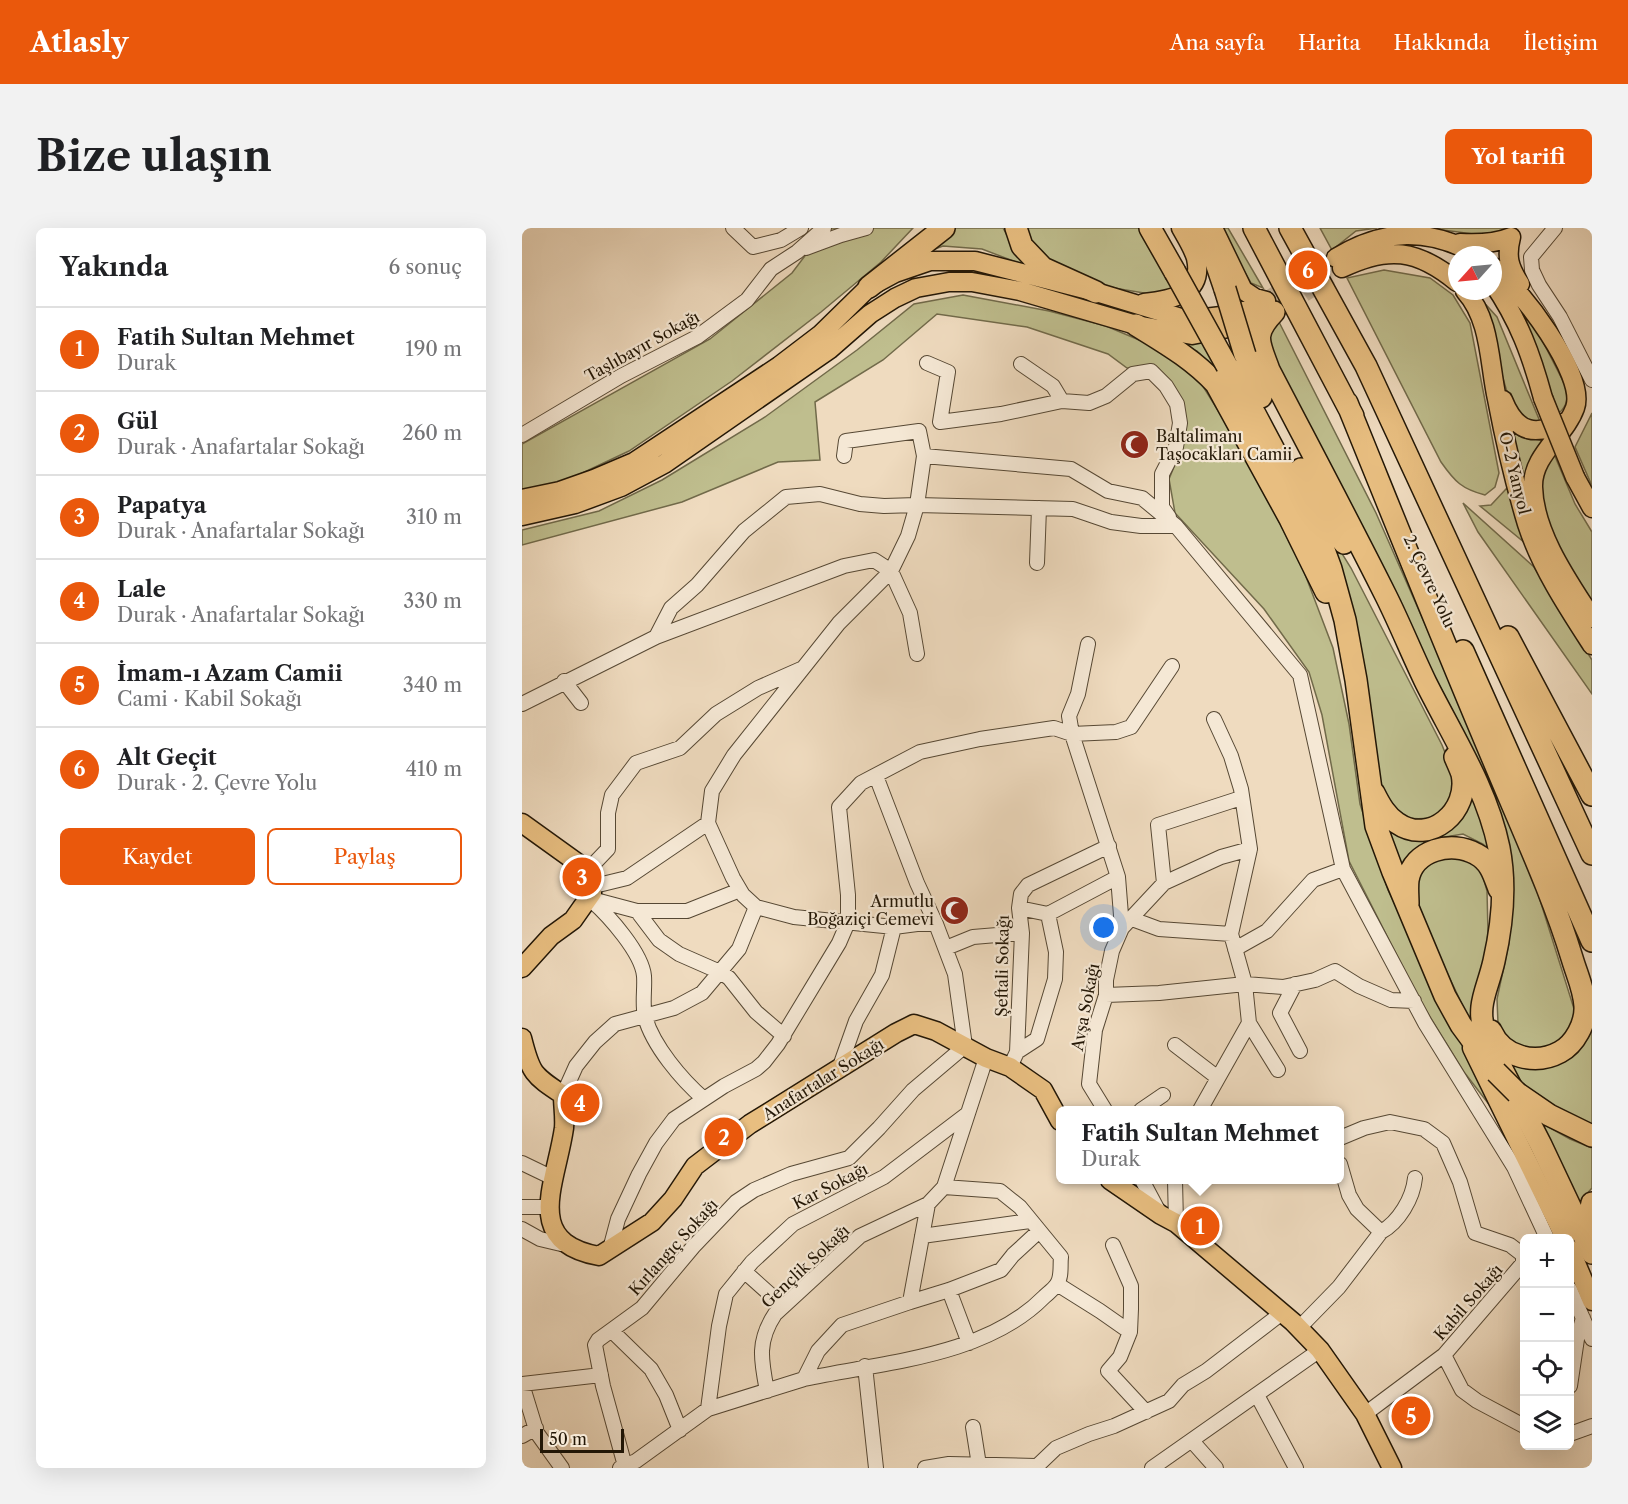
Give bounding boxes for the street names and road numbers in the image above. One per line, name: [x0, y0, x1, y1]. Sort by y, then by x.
street label: Taşlıbayır Sokağı: [581, 306, 703, 386]
street label: O-2 Yanyol: [1495, 430, 1535, 517]
street label: 2. Çevre Yolu: [1400, 531, 1460, 631]
street label: Şeftali Sokağı: [991, 915, 1013, 1017]
street label: Avşa Sokağı: [1067, 961, 1103, 1053]
street label: Anafartalar Sokağı: [758, 1034, 887, 1125]
street label: Kar Sokağı: [789, 1159, 871, 1213]
street label: Kırlangıç Sokağı: [624, 1194, 722, 1300]
street label: Gençlik Sokağı: [757, 1220, 853, 1312]
street label: Kabil Sokağı: [1430, 1260, 1507, 1344]

